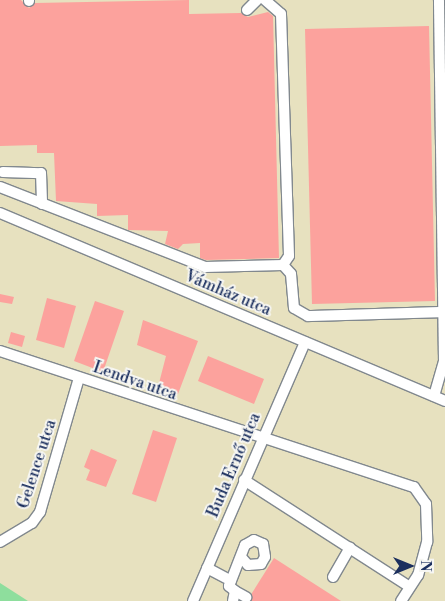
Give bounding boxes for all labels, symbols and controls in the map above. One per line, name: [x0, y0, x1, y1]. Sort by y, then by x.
street label: Vámház utca: [182, 266, 274, 320]
street label: Lendva utca: [90, 358, 180, 404]
street label: Buda Ernő utca: [203, 410, 265, 520]
street label: Gelence utca: [14, 417, 60, 511]
north arrow: [385, 541, 435, 591]
text: N: [416, 560, 434, 572]

